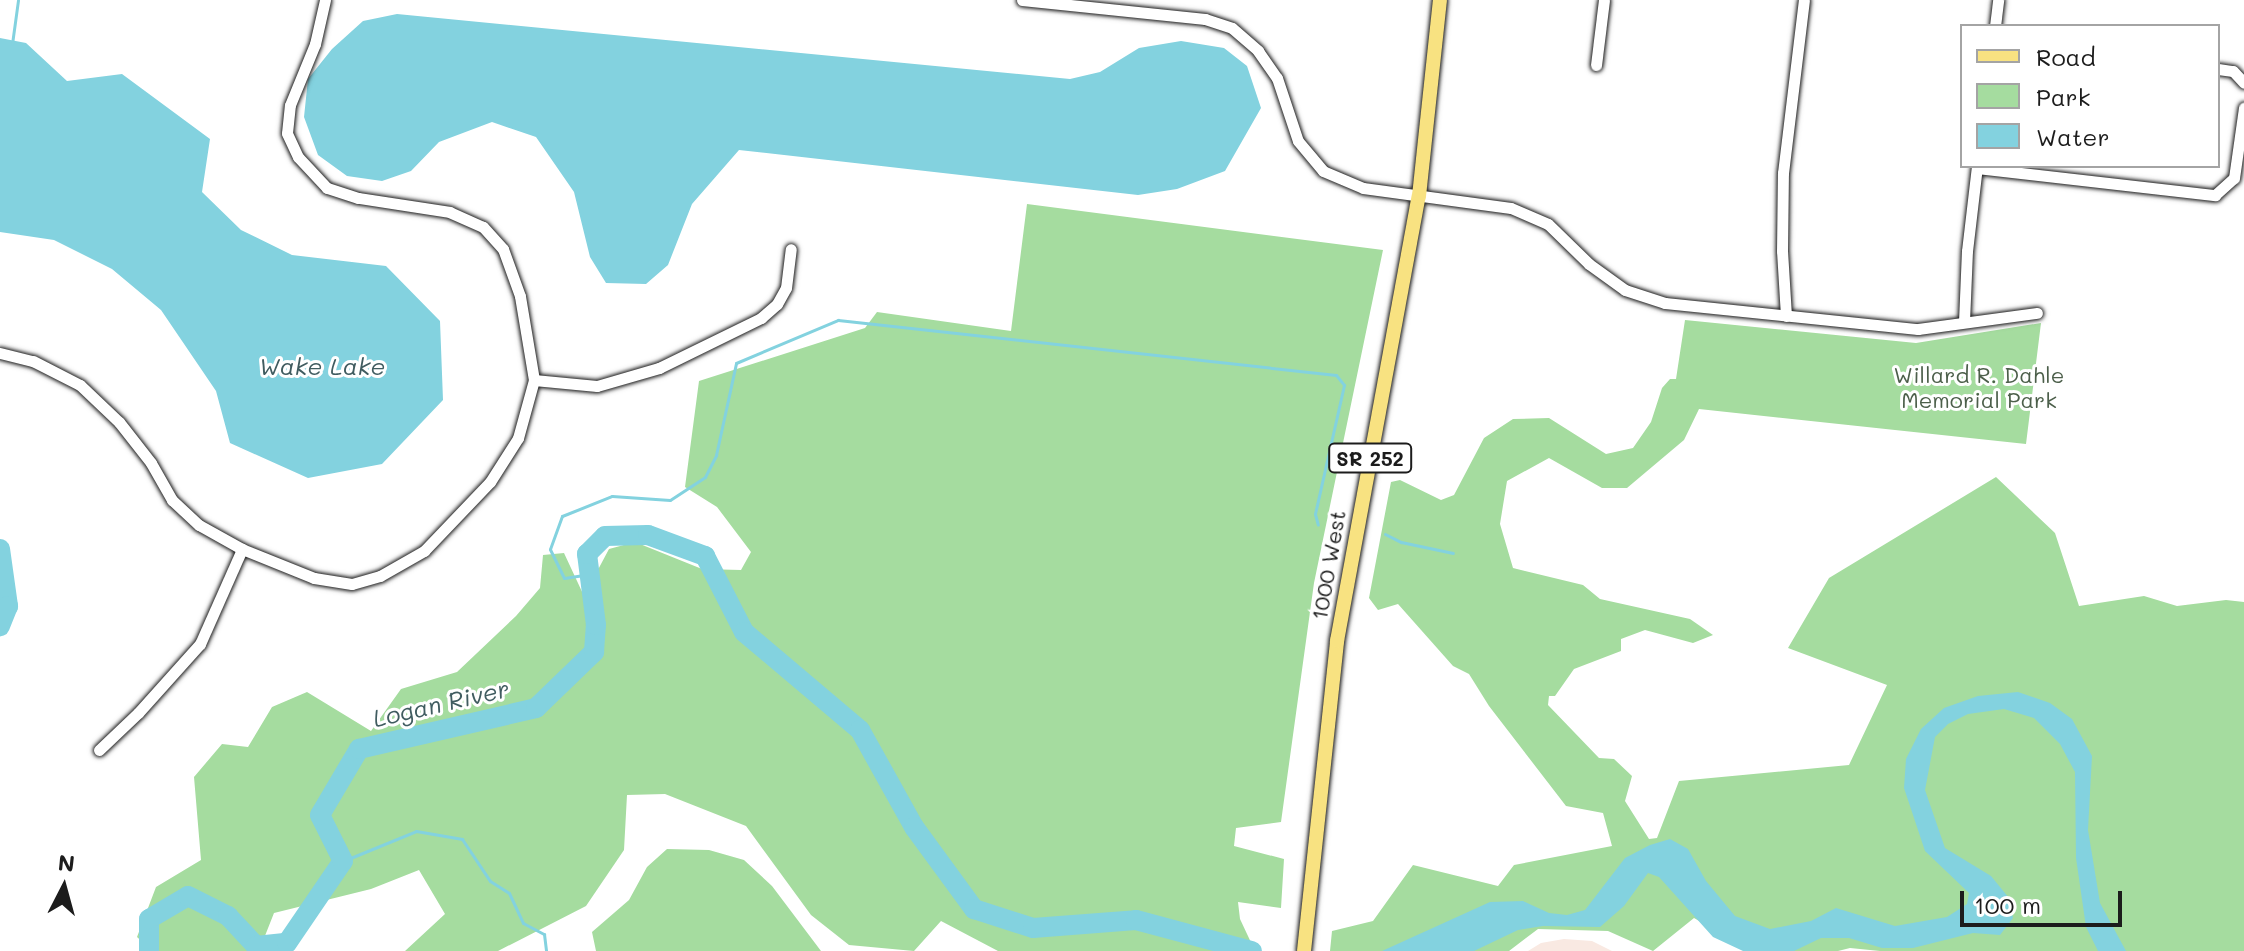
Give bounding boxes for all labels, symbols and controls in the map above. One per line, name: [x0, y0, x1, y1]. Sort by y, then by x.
legend: [1960, 24, 2220, 168]
text: Road: [2036, 41, 2096, 72]
text: Park: [2036, 81, 2090, 112]
text: Water: [2036, 121, 2110, 152]
water label: Wake Lake: [259, 352, 385, 380]
park label: Willard R. Dahle Memorial Park: [1894, 361, 2064, 412]
road number: SR 252: [1328, 442, 1412, 474]
street label: 1000 West: [1305, 508, 1351, 622]
water label: Logan River: [370, 673, 512, 733]
north arrow: [24, 847, 104, 927]
text: N: [57, 847, 76, 878]
scale bar: [1964, 875, 2126, 925]
text: 100 m: [1974, 889, 2041, 920]

